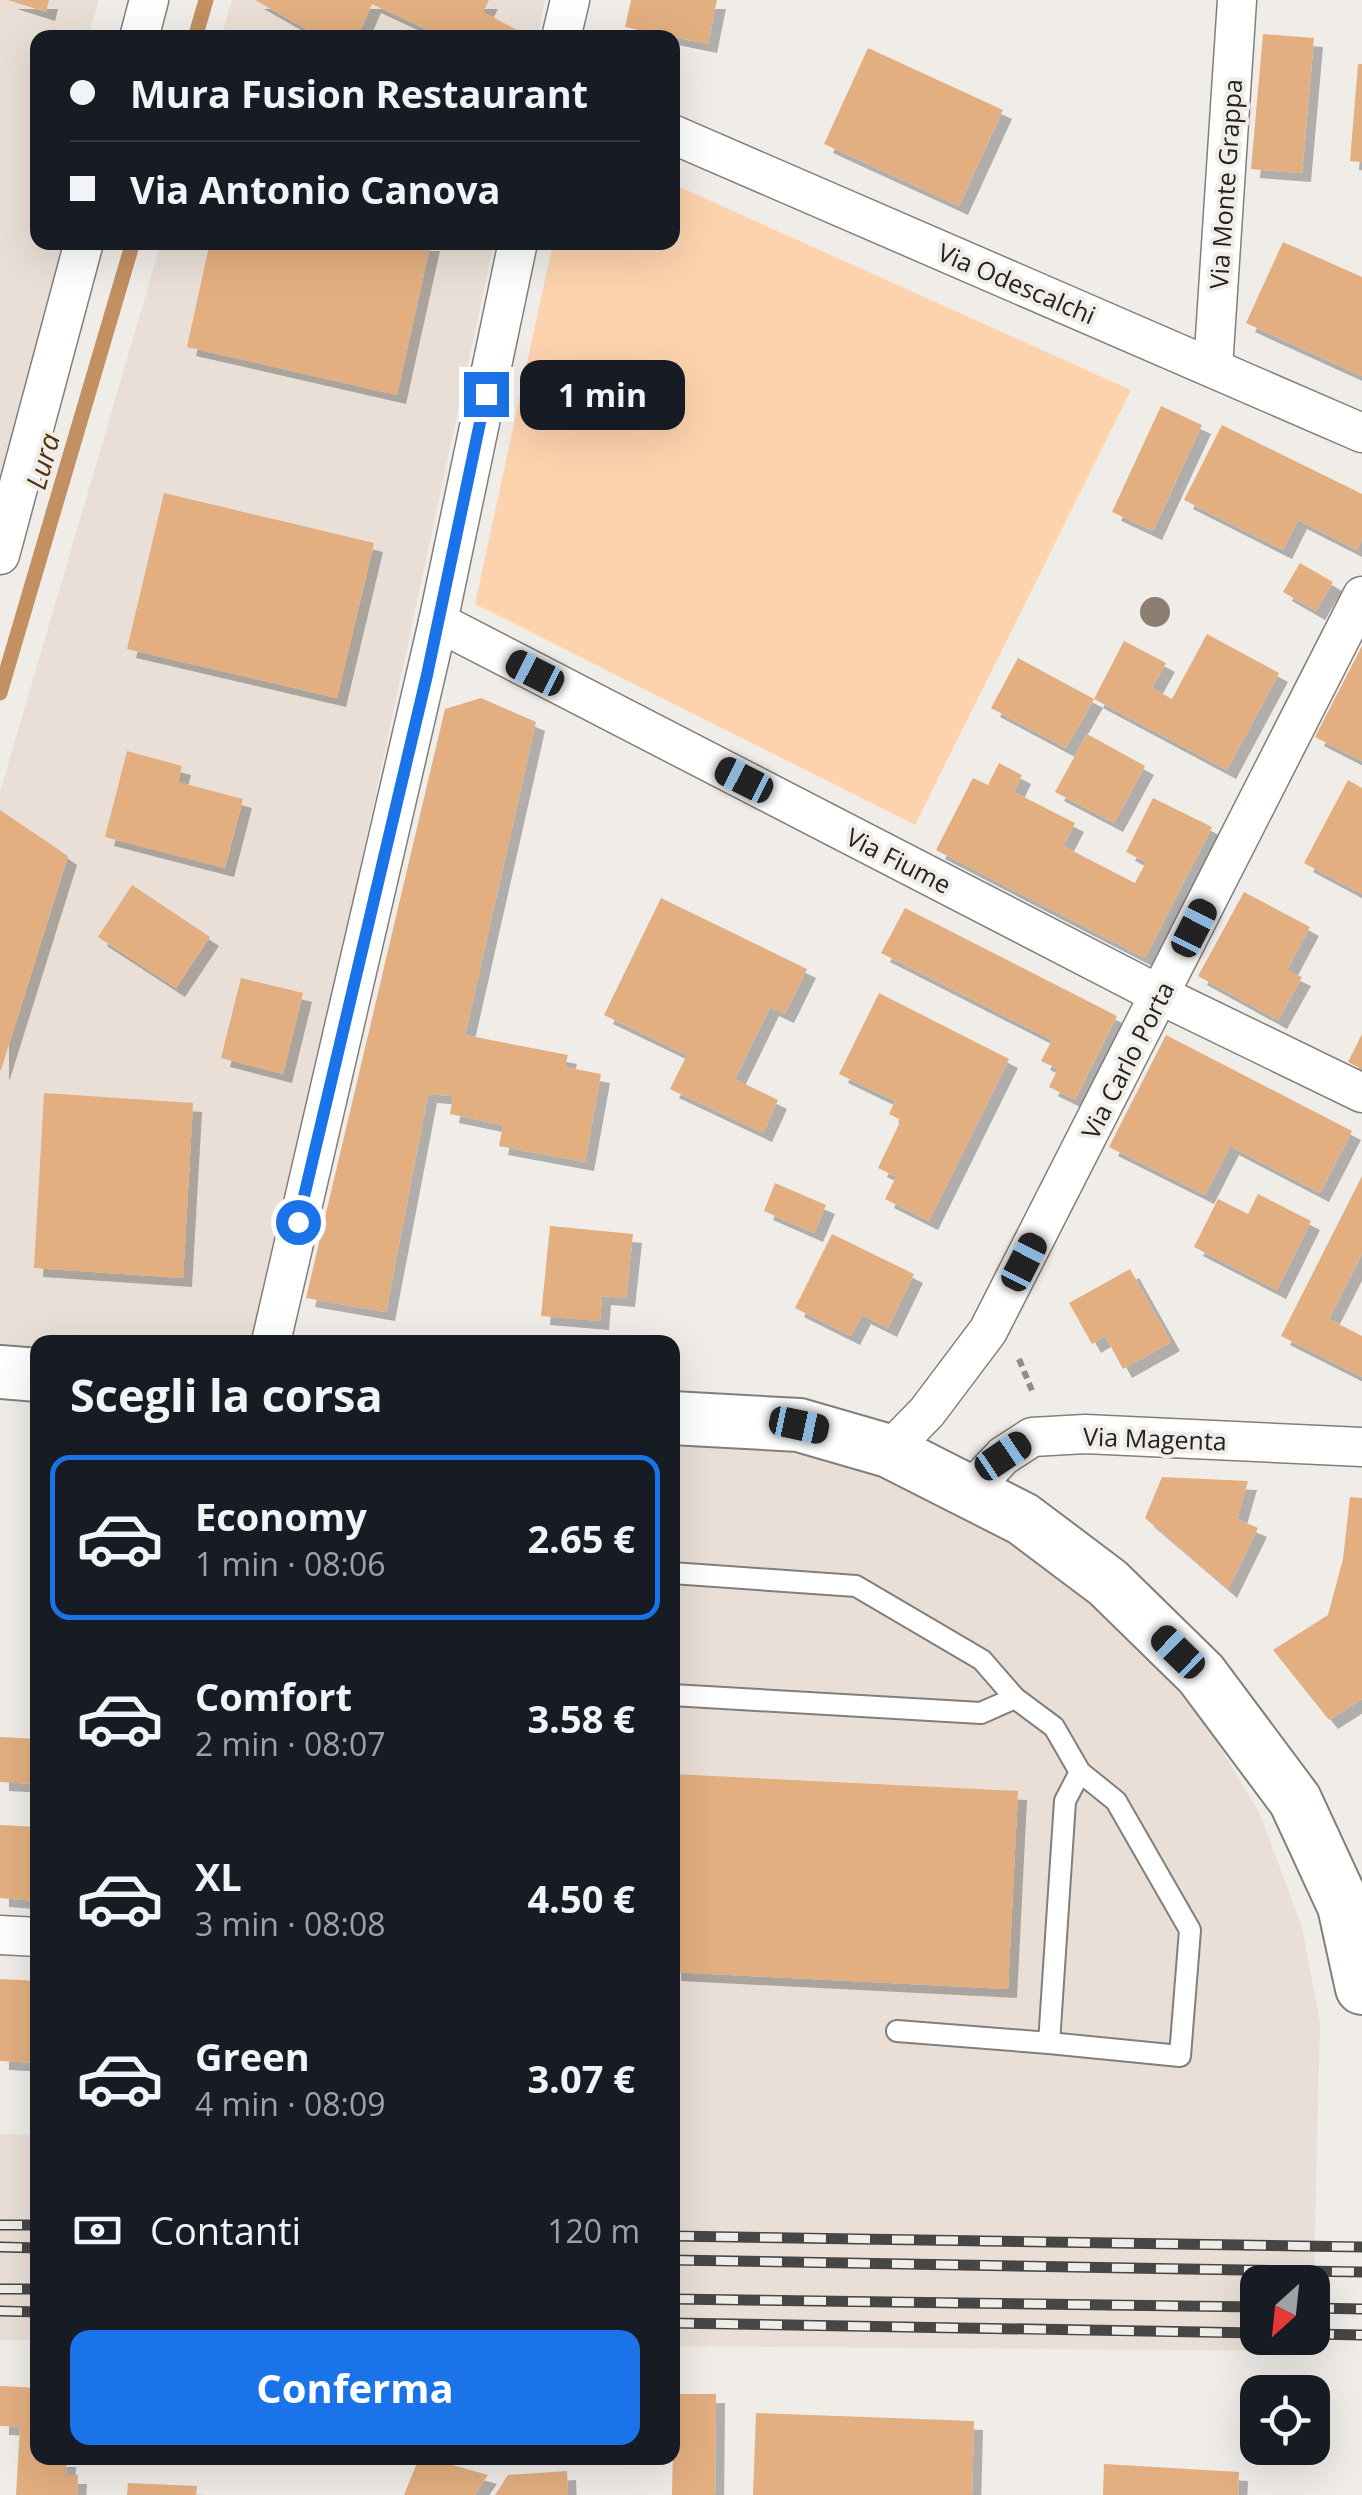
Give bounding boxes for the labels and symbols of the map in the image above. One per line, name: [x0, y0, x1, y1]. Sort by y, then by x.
street label: Via Monte Grappa: [1201, 78, 1249, 290]
street label: Via Odescalchi: [933, 235, 1101, 331]
callout: 1 min: [521, 359, 686, 429]
route end: [464, 372, 509, 417]
water label: Lura: [16, 428, 68, 493]
car: [501, 646, 569, 700]
car: [710, 753, 778, 807]
street label: Via Fiume: [841, 819, 957, 901]
car: [1167, 894, 1221, 962]
street label: Via Carlo Porta: [1073, 975, 1181, 1145]
route start: [276, 1200, 321, 1245]
car: [997, 1228, 1051, 1296]
car: [767, 1404, 831, 1446]
street label: Via Magenta: [1083, 1419, 1227, 1457]
car: [970, 1427, 1036, 1485]
car: [1146, 1620, 1210, 1684]
north arrow: [1240, 2265, 1330, 2355]

